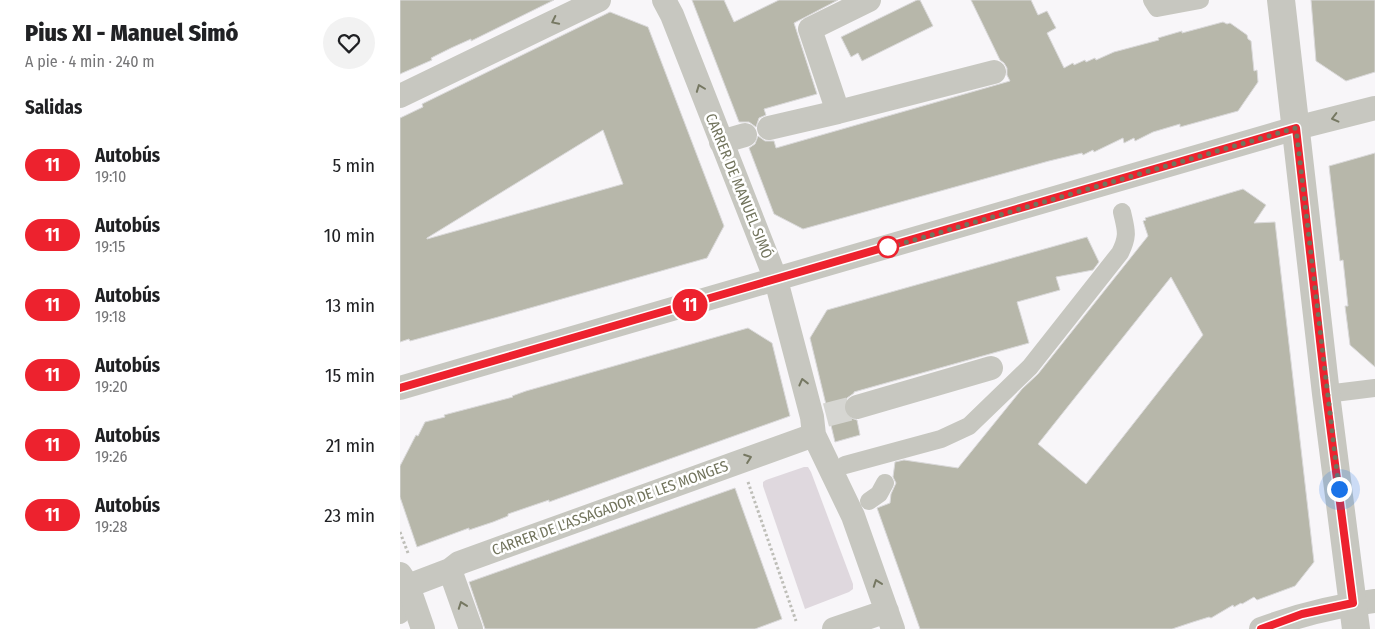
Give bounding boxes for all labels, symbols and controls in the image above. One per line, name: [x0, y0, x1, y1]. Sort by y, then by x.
one-way arrow: [551, 15, 560, 25]
button: heart: [323, 17, 375, 69]
text: Pius XI - Manuel Simó: [25, 19, 238, 47]
text: A pie · 4 min · 240 m: [25, 52, 155, 71]
one-way arrow: [696, 84, 706, 93]
text: Salidas: [25, 96, 82, 119]
street label: CARRER DE MANUEL SIMÓ: [702, 111, 776, 261]
one-way arrow: [1331, 112, 1340, 123]
text: Autobús: [95, 144, 160, 167]
text: 11: [45, 154, 60, 176]
text: 5 min: [332, 154, 375, 177]
text: 19:10: [95, 167, 126, 186]
text: Autobús: [95, 214, 160, 237]
text: 11: [45, 224, 60, 246]
text: 10 min: [324, 224, 375, 247]
unlabelled marker: [877, 236, 899, 258]
text: 19:15: [95, 237, 125, 256]
text: Autobús: [95, 284, 160, 307]
line badge: 11: [668, 289, 712, 321]
text: 11: [45, 294, 60, 316]
text: 13 min: [325, 294, 375, 317]
text: 11: [683, 294, 697, 316]
text: 19:18: [95, 307, 126, 326]
text: Autobús: [95, 354, 160, 377]
text: 11: [45, 364, 60, 386]
text: 15 min: [325, 364, 375, 387]
text: 19:20: [95, 377, 128, 396]
one-way arrow: [798, 378, 809, 387]
text: Autobús: [95, 424, 160, 447]
text: 11: [45, 434, 60, 456]
text: 21 min: [326, 434, 375, 457]
text: 19:26: [95, 447, 127, 466]
one-way arrow: [744, 454, 752, 464]
street label: CARRER DE L'ASSAGADOR DE LES MONGES: [490, 457, 730, 559]
your location: [1327, 477, 1352, 502]
text: Autobús: [95, 494, 160, 517]
text: 11: [45, 504, 60, 526]
text: 23 min: [324, 504, 375, 527]
text: 19:28: [95, 517, 127, 536]
one-way arrow: [873, 579, 883, 588]
one-way arrow: [458, 602, 468, 610]

